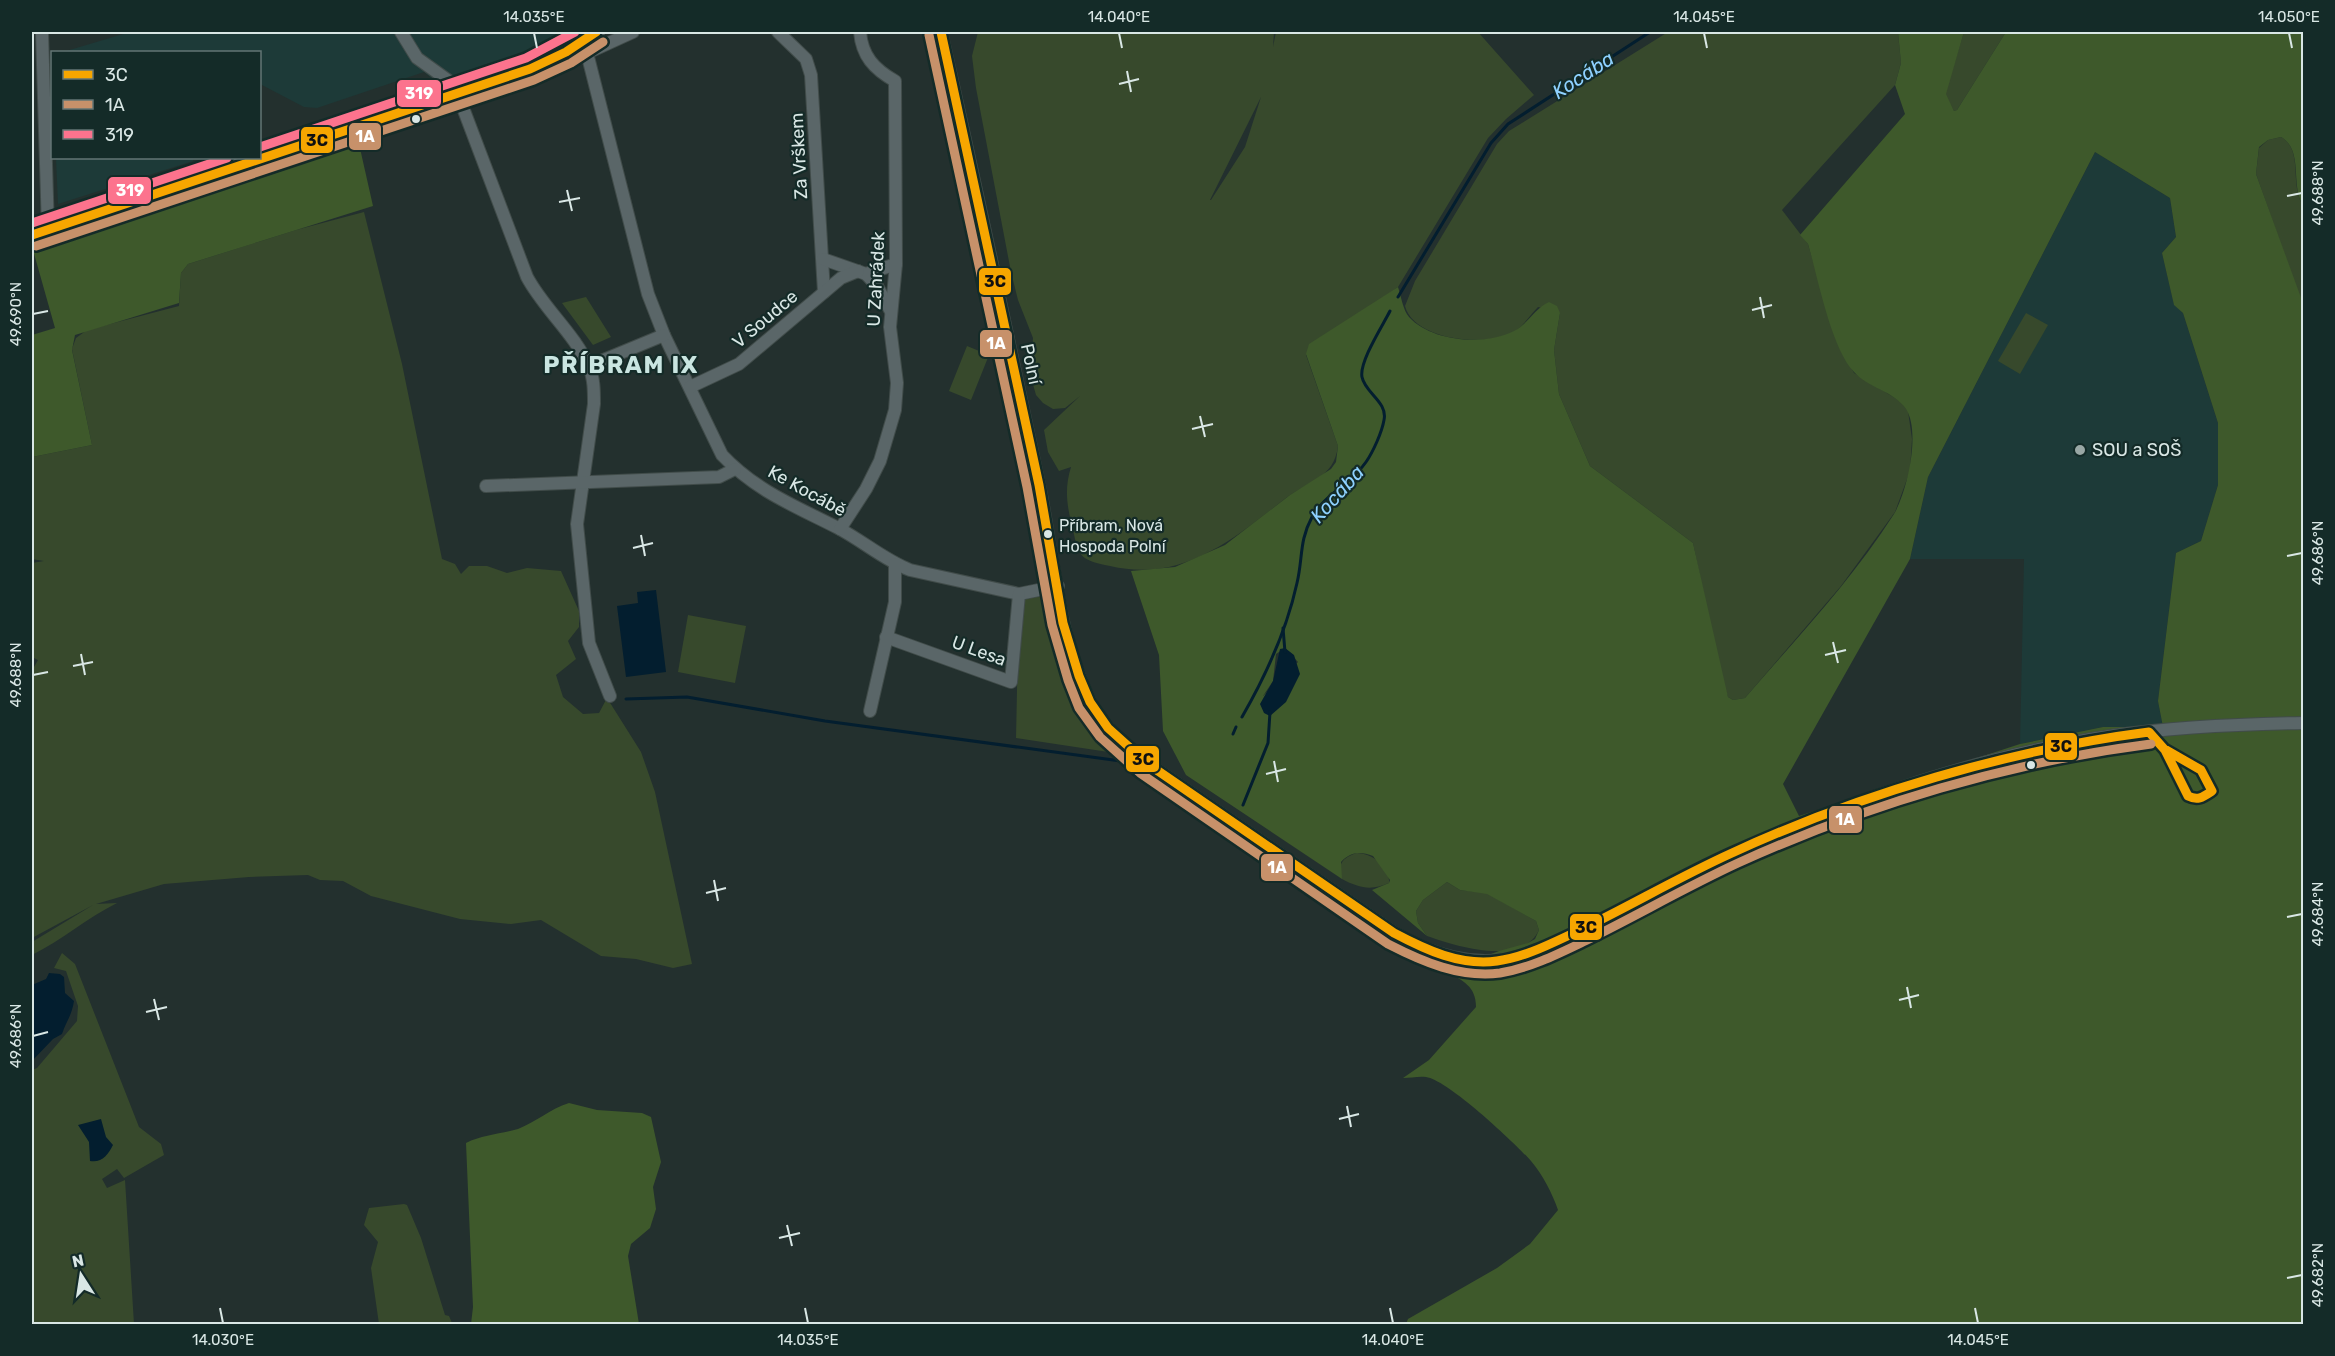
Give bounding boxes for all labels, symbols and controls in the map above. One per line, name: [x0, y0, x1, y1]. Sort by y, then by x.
text: 14.035°E: [503, 8, 565, 26]
text: 14.040°E: [1088, 8, 1150, 26]
text: 14.045°E: [1673, 8, 1735, 26]
text: 14.050°E: [2258, 8, 2320, 26]
water label: Kocába: [1548, 46, 1619, 104]
legend: [51, 51, 261, 159]
text: 3C: [105, 64, 128, 86]
line badge: 319: [396, 79, 442, 108]
text: 319: [405, 84, 433, 103]
text: 1A: [105, 94, 125, 116]
street label: Za Vrškem: [786, 112, 812, 200]
unlabelled marker: [410, 113, 422, 125]
line badge: 1A: [348, 122, 382, 151]
text: 319: [105, 124, 134, 146]
line badge: 3C: [300, 126, 334, 154]
text: 1A: [355, 127, 375, 146]
text: 3C: [306, 131, 328, 150]
text: 49.688°N: [2309, 160, 2327, 226]
line badge: 319: [107, 176, 152, 205]
text: 319: [116, 181, 144, 200]
street label: U Zahrádek: [863, 230, 890, 327]
line badge: 3C: [978, 267, 1012, 296]
text: 3C: [984, 272, 1006, 291]
text: 49.690°N: [7, 282, 25, 346]
street label: V Soudce: [728, 285, 802, 353]
line badge: 1A: [979, 329, 1013, 358]
text: 1A: [986, 334, 1006, 353]
street label: Polní: [1016, 341, 1046, 388]
district label: PŘÍBRAM IX: [543, 351, 699, 379]
place label: SOU a SOŠ: [2092, 439, 2181, 461]
marker: SOU a SOŠ: [2073, 443, 2087, 457]
water label: Kocába: [1305, 460, 1369, 528]
street label: Ke Kocábě: [764, 461, 850, 521]
place label: Příbram, Nová Hospoda Polní: [1059, 516, 1167, 556]
text: 49.686°N: [2309, 521, 2327, 585]
marker: Příbram, Nová Hospoda Polní: [1042, 528, 1054, 540]
street label: U Lesa: [949, 631, 1009, 671]
text: 49.688°N: [7, 642, 25, 708]
line badge: 3C: [2044, 732, 2078, 761]
text: 3C: [2050, 737, 2072, 756]
line badge: 3C: [1125, 745, 1160, 773]
text: 3C: [1132, 750, 1154, 769]
unlabelled marker: [2025, 759, 2037, 771]
line badge: 1A: [1828, 805, 1863, 834]
text: 1A: [1835, 810, 1855, 829]
line badge: 1A: [1260, 853, 1294, 882]
text: 1A: [1267, 858, 1287, 877]
text: 49.684°N: [2309, 882, 2327, 946]
line badge: 3C: [1569, 913, 1603, 941]
text: 3C: [1575, 918, 1597, 937]
text: 49.686°N: [7, 1004, 25, 1068]
text: 49.682°N: [2309, 1243, 2327, 1307]
north arrow: [51, 1245, 111, 1305]
text: N: [70, 1250, 86, 1271]
text: 14.030°E: [192, 1331, 254, 1349]
text: 14.035°E: [777, 1331, 839, 1349]
text: 14.040°E: [1362, 1331, 1424, 1349]
text: 14.045°E: [1947, 1331, 2009, 1349]

